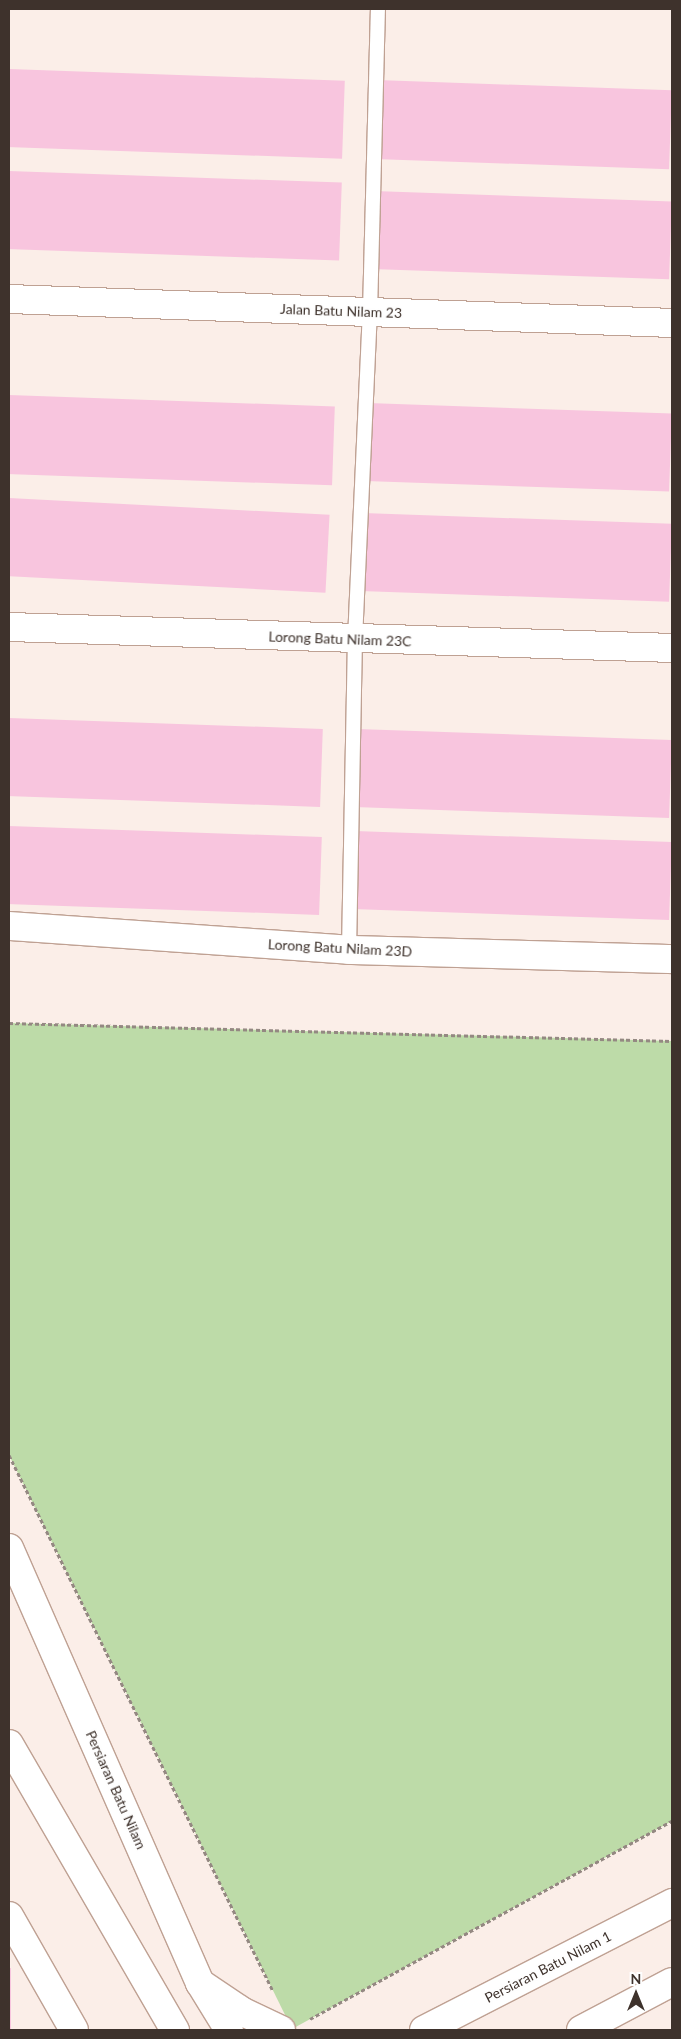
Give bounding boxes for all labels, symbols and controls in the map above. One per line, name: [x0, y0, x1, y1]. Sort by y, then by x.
street label: Jalan Batu Nilam 23: [280, 300, 402, 322]
street label: Lorong Batu Nilam 23C: [268, 628, 412, 650]
street label: Lorong Batu Nilam 23D: [267, 936, 413, 960]
street label: Persiaran Batu Nilam: [82, 1728, 150, 1852]
street label: Persiaran Batu Nilam 1: [482, 1928, 614, 2006]
north arrow: [611, 1969, 661, 2019]
text: N: [631, 1970, 641, 1987]

